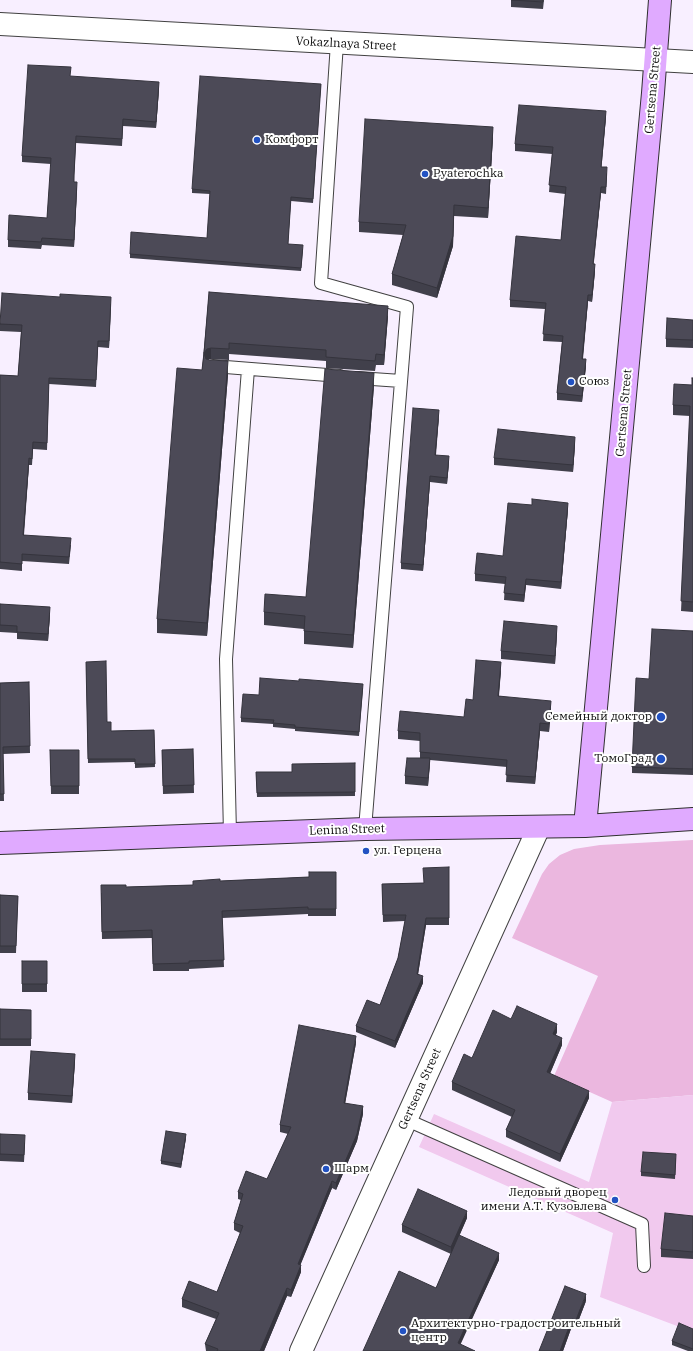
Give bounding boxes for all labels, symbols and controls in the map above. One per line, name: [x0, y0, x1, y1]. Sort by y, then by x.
street label: Vokazlnaya Street: [295, 34, 397, 54]
street label: Gertsena Street: [642, 46, 664, 134]
place label: Комфорт: [265, 133, 318, 147]
marker: Комфорт: [252, 135, 262, 145]
place label: Pyaterochka: [433, 167, 503, 181]
marker: Pyaterochka: [420, 169, 430, 179]
street label: Gertsena Street: [613, 369, 635, 457]
place label: Союз: [579, 375, 609, 389]
marker: Союз: [566, 377, 576, 387]
place label: Семейный доктор: [545, 710, 652, 724]
marker: Семейный доктор: [655, 711, 667, 723]
place label: ТомоГрад: [594, 752, 652, 766]
marker: ТомоГрад: [655, 753, 667, 765]
street label: Lenina Street: [309, 821, 385, 839]
place label: ул. Герцена: [374, 844, 442, 858]
marker: ул. Герцена: [361, 846, 371, 856]
street label: Gertsena Street: [396, 1046, 444, 1132]
place label: Шарм: [334, 1162, 369, 1176]
marker: Шарм: [321, 1164, 331, 1174]
place label: Ледовый дворец имени А.Т. Кузовлева: [481, 1186, 607, 1214]
marker: Ледовый дворец имени А.Т. Кузовлева: [610, 1195, 620, 1205]
place label: Архитектурно-градостроительный центр: [411, 1317, 621, 1345]
marker: Архитектурно-градостроительный центр: [398, 1326, 408, 1336]

